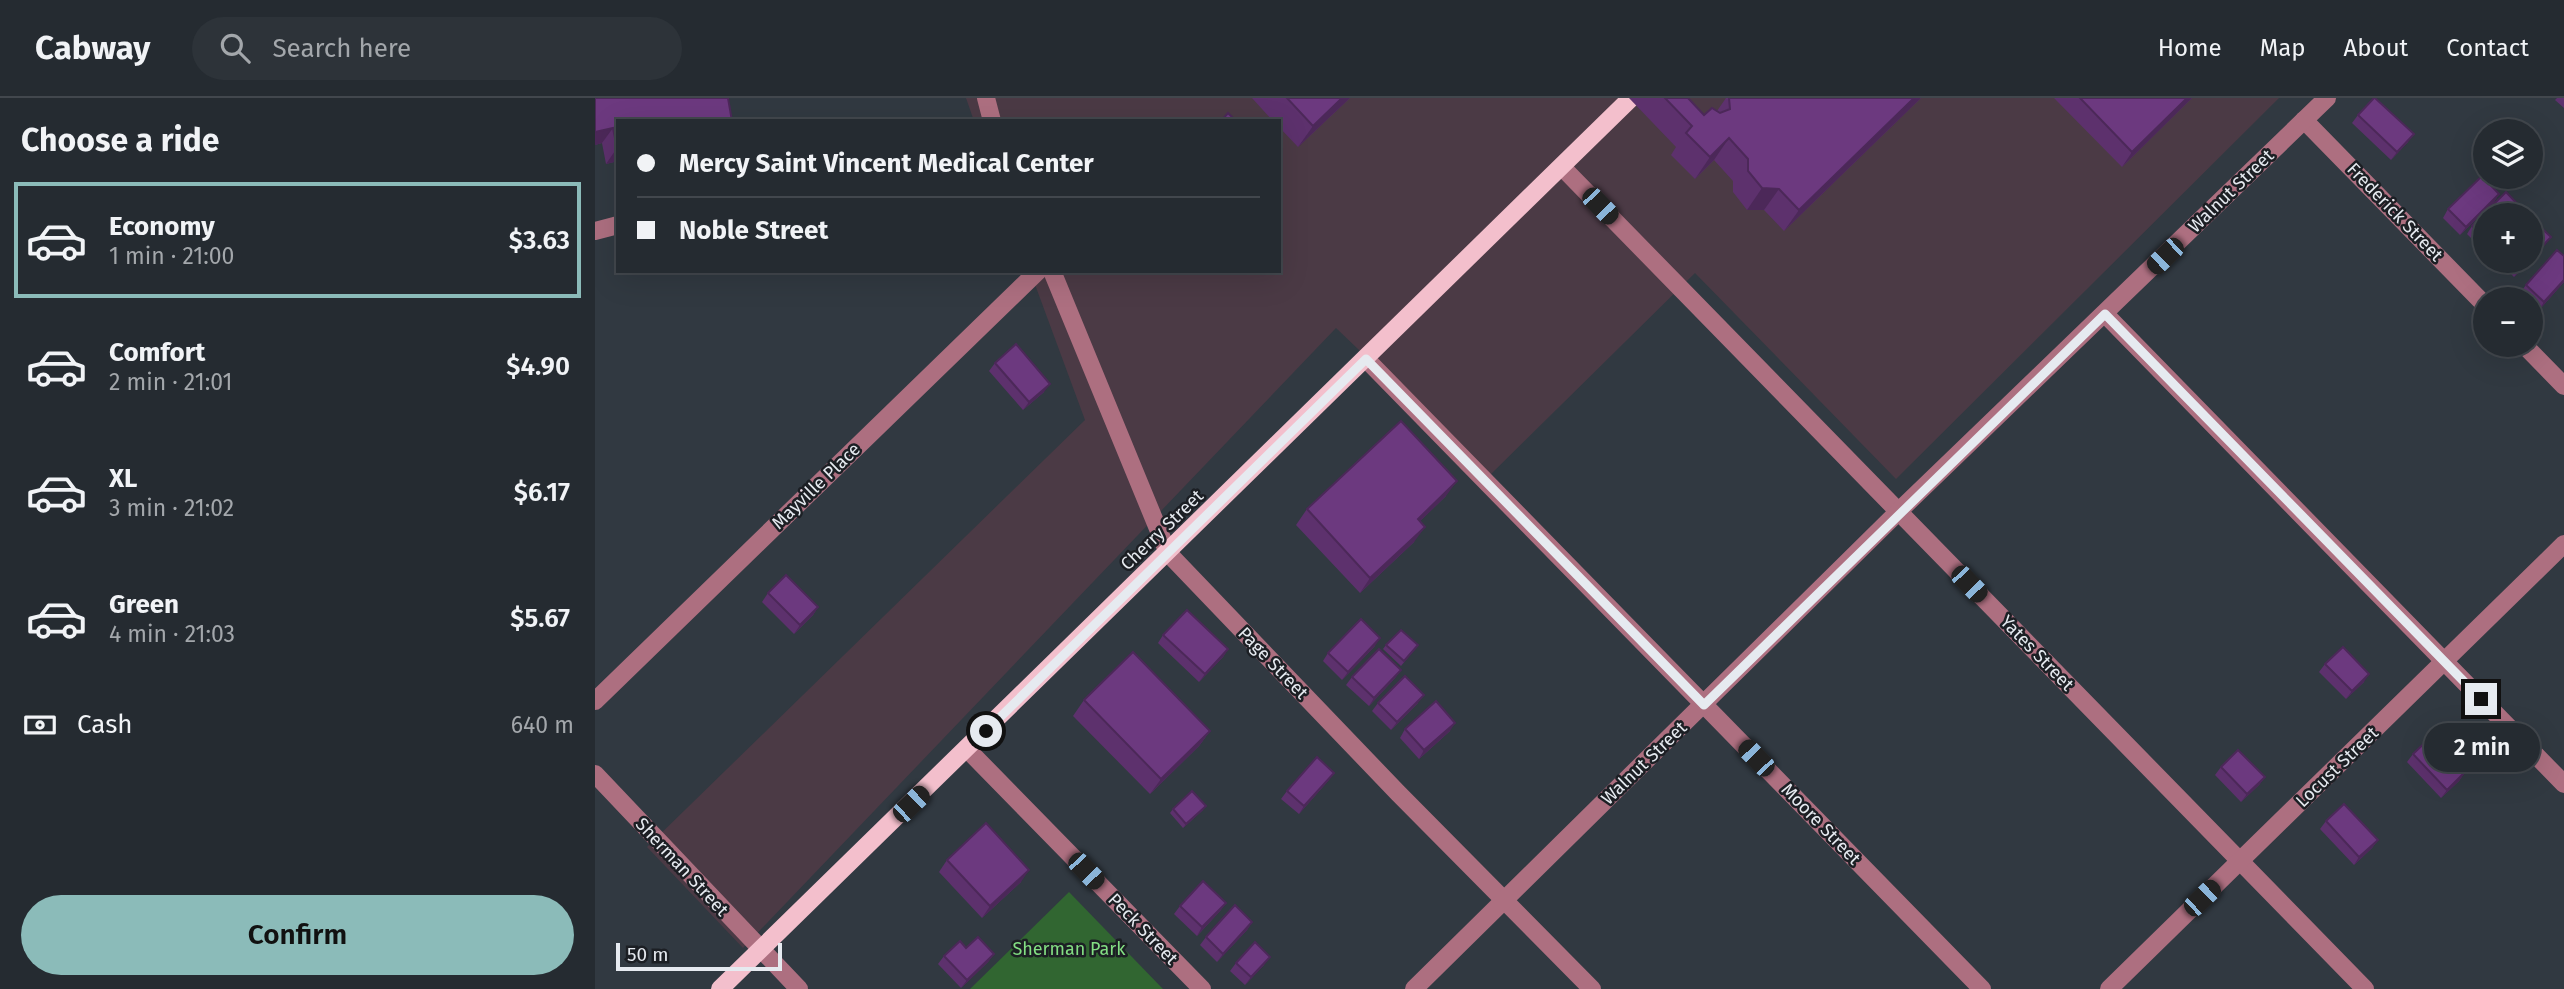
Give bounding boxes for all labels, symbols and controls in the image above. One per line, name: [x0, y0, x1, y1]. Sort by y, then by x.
search box: [192, 17, 682, 80]
text: Cabway: [35, 28, 150, 68]
icon: search: [216, 29, 254, 67]
text: Search here: [272, 33, 411, 64]
text: Home: [2158, 34, 2222, 62]
text: Map: [2260, 34, 2306, 62]
text: About: [2344, 34, 2408, 62]
text: Contact: [2446, 34, 2529, 62]
map controls: [2473, 119, 2543, 357]
button: layers: [2473, 119, 2543, 189]
text: Choose a ride: [21, 121, 219, 159]
street label: Walnut Street: [2184, 144, 2279, 237]
text: Mercy Saint Vincent Medical Center: [679, 148, 1094, 179]
street label: Frederick Street: [2342, 158, 2448, 266]
car: [1578, 184, 1623, 228]
button: +: [2473, 203, 2543, 273]
icon: car: [25, 209, 88, 272]
text: Economy: [109, 211, 215, 242]
text: Noble Street: [679, 215, 828, 246]
text: $3.63: [509, 225, 570, 256]
car: [2143, 234, 2188, 278]
text: 1 min · 21:00: [109, 242, 234, 270]
button: −: [2473, 287, 2543, 357]
icon: car: [25, 335, 88, 398]
text: Comfort: [109, 337, 205, 368]
text: $4.90: [506, 351, 570, 382]
text: 2 min · 21:01: [109, 368, 232, 396]
street label: Mayville Place: [767, 438, 865, 534]
icon: car: [25, 461, 88, 524]
text: XL: [109, 463, 137, 494]
text: $6.17: [514, 477, 570, 508]
street label: Cherry Street: [1116, 485, 1208, 575]
text: 3 min · 21:02: [109, 494, 234, 522]
car: [1947, 562, 1992, 606]
icon: car: [25, 587, 88, 650]
text: Green: [109, 589, 179, 620]
text: $5.67: [510, 603, 570, 634]
street label: Yates Street: [1996, 611, 2079, 696]
text: 4 min · 21:03: [109, 620, 235, 648]
street label: Page Street: [1233, 622, 1313, 704]
route end: [2465, 683, 2497, 715]
icon: cash: [21, 706, 59, 744]
text: Cash: [77, 709, 133, 740]
text: 640 m: [511, 711, 574, 739]
route start: [970, 715, 1002, 747]
street label: Walnut Street: [1597, 716, 1692, 809]
street label: Locust Street: [2291, 722, 2383, 812]
callout: 2 min: [2423, 724, 2539, 772]
text: 2 min: [2454, 733, 2510, 761]
car: [1734, 736, 1779, 780]
street label: Moore Street: [1777, 779, 1866, 870]
car: [889, 782, 934, 826]
street label: Sherman Street: [631, 813, 734, 921]
car: [1064, 849, 1109, 893]
car: [2180, 876, 2225, 920]
street label: Peck Street: [1103, 889, 1183, 970]
button: Confirm: [21, 895, 574, 975]
park label: Sherman Park: [1012, 938, 1126, 960]
scale bar: [616, 940, 782, 972]
text: 50 m: [627, 943, 668, 966]

